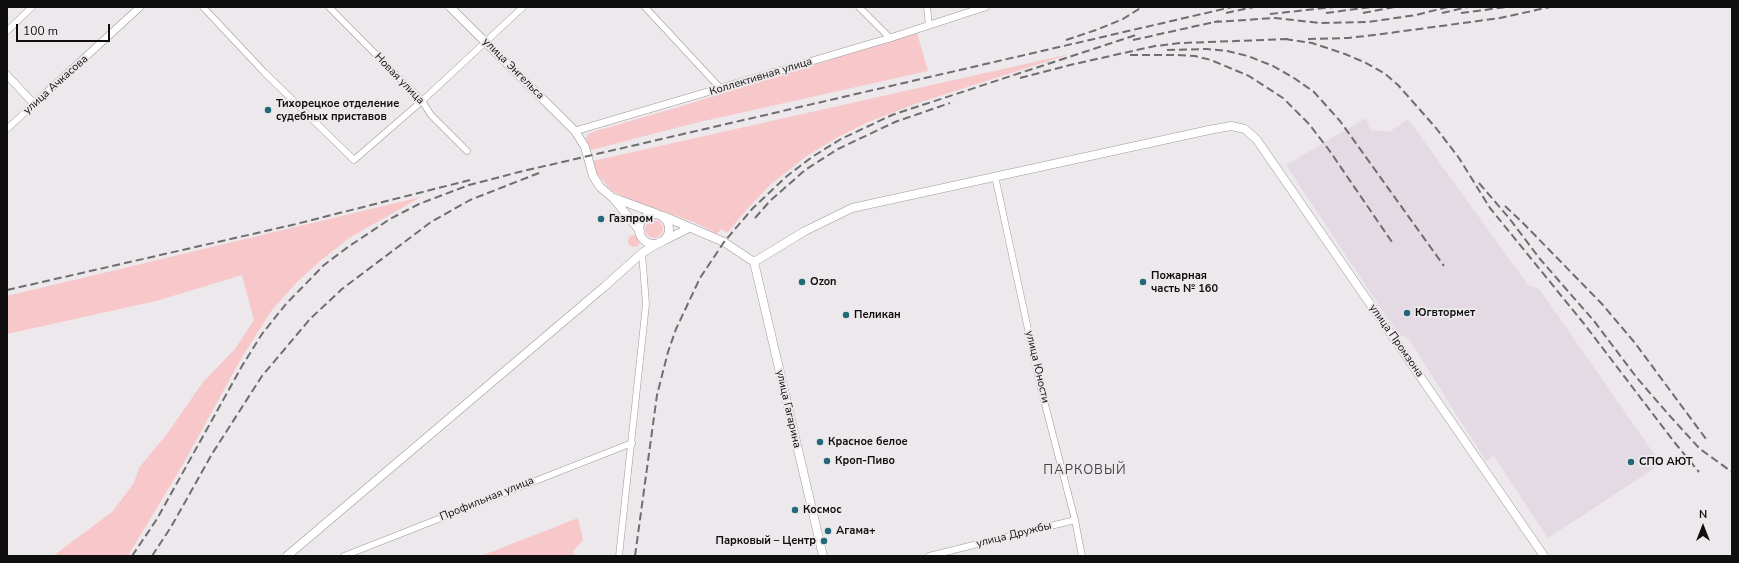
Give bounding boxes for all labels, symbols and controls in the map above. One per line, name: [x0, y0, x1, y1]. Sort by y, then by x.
scale bar: [18, 16, 112, 42]
text: 100 m: [23, 23, 58, 39]
street label: улица Энгельса: [480, 36, 546, 102]
street label: Новая улица: [371, 51, 427, 107]
street label: улица Ачкасова: [21, 53, 91, 117]
street label: Коллективная улица: [708, 55, 814, 99]
place label: Тихорецкое отделение судебных приставов: [276, 97, 399, 123]
marker: Тихорецкое отделение судебных приставов: [263, 105, 273, 115]
place label: Газпром: [609, 212, 653, 226]
marker: Газпром: [596, 214, 606, 224]
place label: Пожарная часть № 160: [1151, 269, 1218, 295]
place label: Ozon: [810, 275, 837, 289]
marker: Ozon: [797, 277, 807, 287]
marker: Пожарная часть № 160: [1138, 277, 1148, 287]
street label: улица Промзона: [1366, 302, 1426, 380]
place label: Югвтормет: [1415, 306, 1475, 320]
place label: Пеликан: [854, 308, 901, 322]
marker: Югвтормет: [1402, 308, 1412, 318]
marker: Пеликан: [841, 310, 851, 320]
street label: улица Юности: [1022, 330, 1052, 404]
street label: улица Гагарина: [773, 369, 803, 449]
place label: Красное белое: [828, 435, 908, 449]
marker: Красное белое: [815, 437, 825, 447]
place label: Кроп-Пиво: [835, 454, 895, 468]
place label: СПО АЮТ: [1639, 455, 1693, 469]
marker: Кроп-Пиво: [822, 456, 832, 466]
marker: СПО АЮТ: [1626, 457, 1636, 467]
district label: ПАРКОВЫЙ: [1043, 463, 1127, 479]
street label: Профильная улица: [438, 474, 536, 524]
place label: Космос: [803, 503, 842, 517]
marker: Космос: [790, 505, 800, 515]
north arrow: [1683, 507, 1723, 547]
text: N: [1699, 507, 1707, 522]
street label: улица Дружбы: [975, 519, 1053, 551]
place label: Агама+: [836, 524, 876, 538]
marker: Агама+: [823, 526, 833, 536]
place label: Парковый – Центр: [715, 534, 816, 548]
marker: Парковый – Центр: [819, 536, 829, 546]

